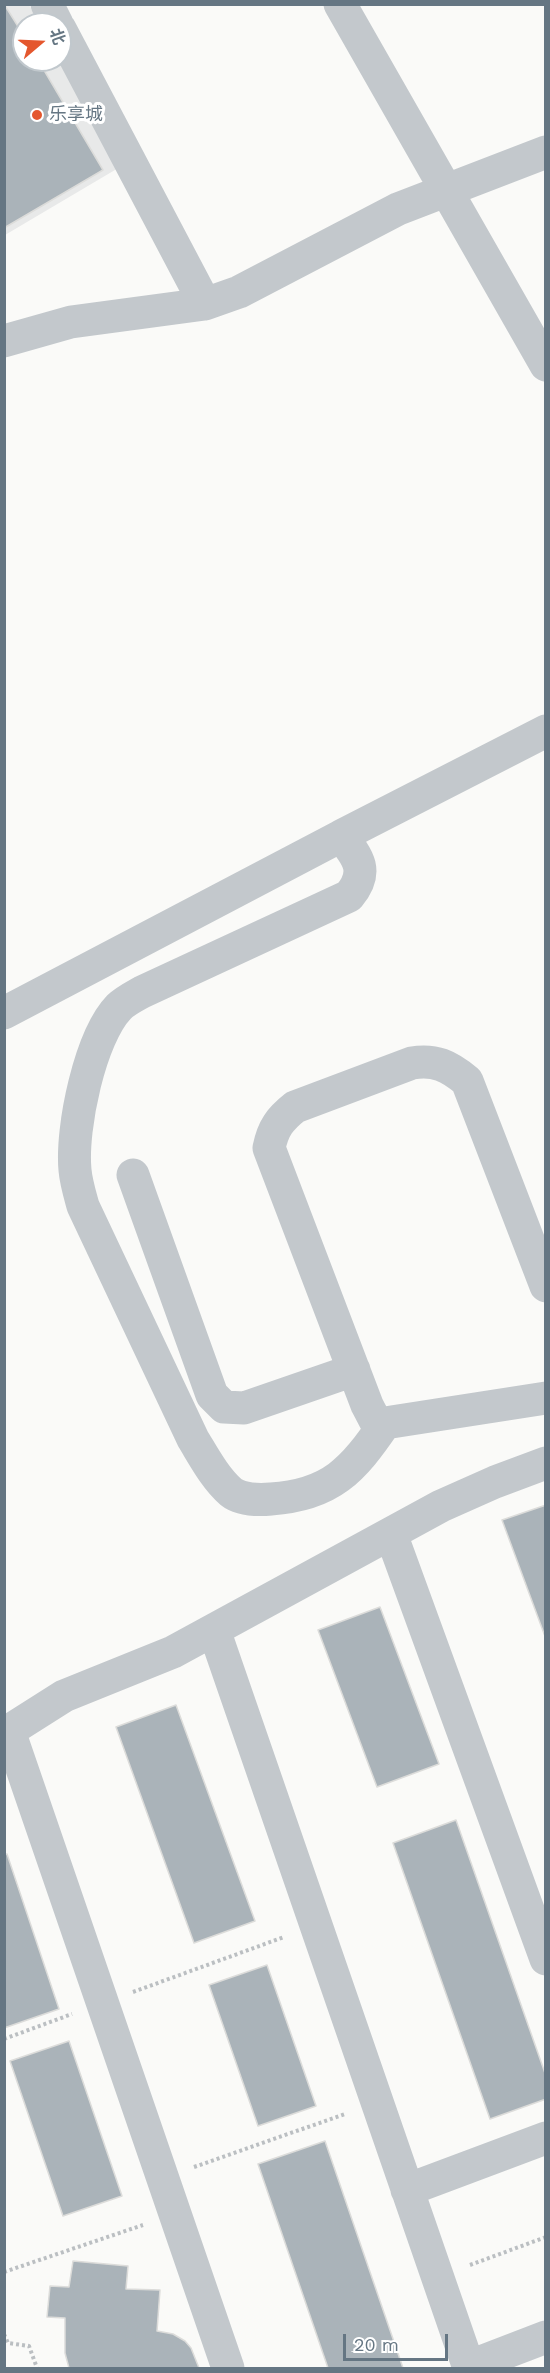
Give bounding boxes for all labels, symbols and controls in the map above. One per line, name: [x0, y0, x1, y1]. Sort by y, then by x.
north arrow: [12, 12, 72, 72]
text: 北: [46, 26, 69, 47]
place label: 乐享城: [49, 104, 103, 126]
marker: 乐享城: [30, 108, 44, 122]
scale bar: [346, 2322, 451, 2360]
text: 20 m: [354, 2334, 399, 2355]

